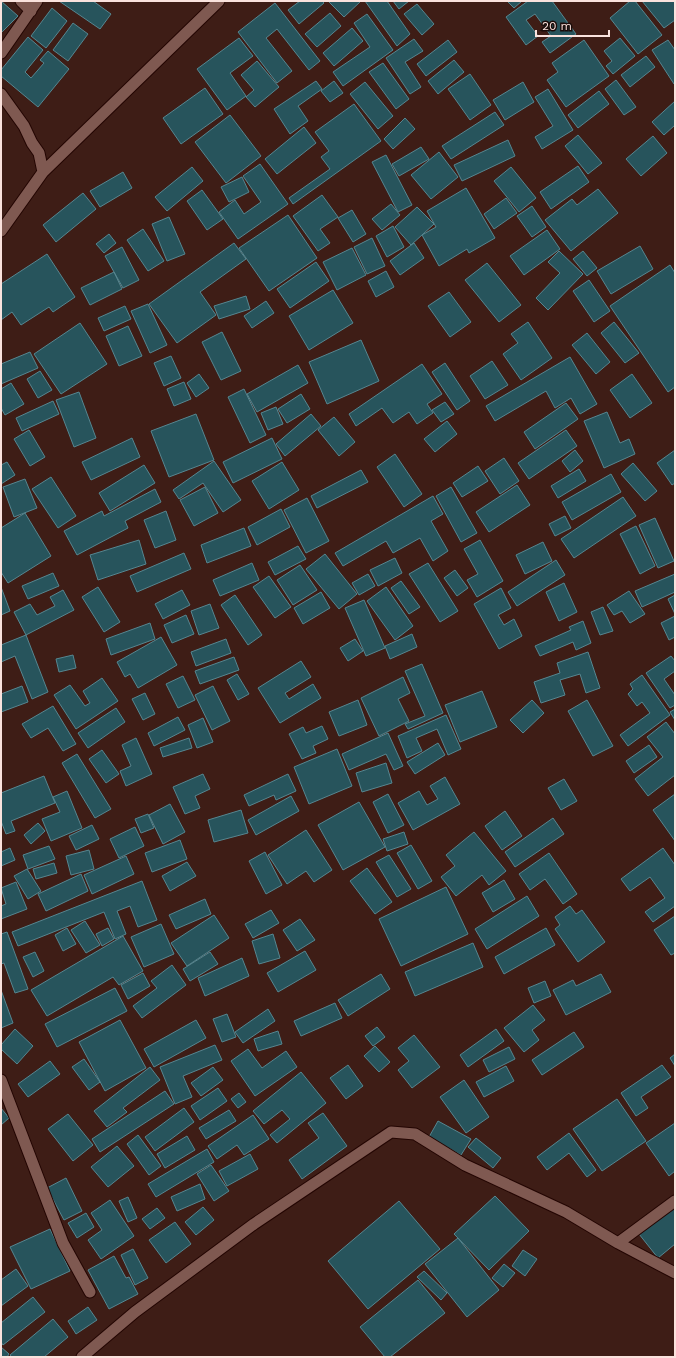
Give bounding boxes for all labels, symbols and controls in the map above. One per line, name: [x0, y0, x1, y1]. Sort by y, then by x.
scale bar: [536, 12, 609, 38]
text: 20 m: [542, 19, 572, 33]

